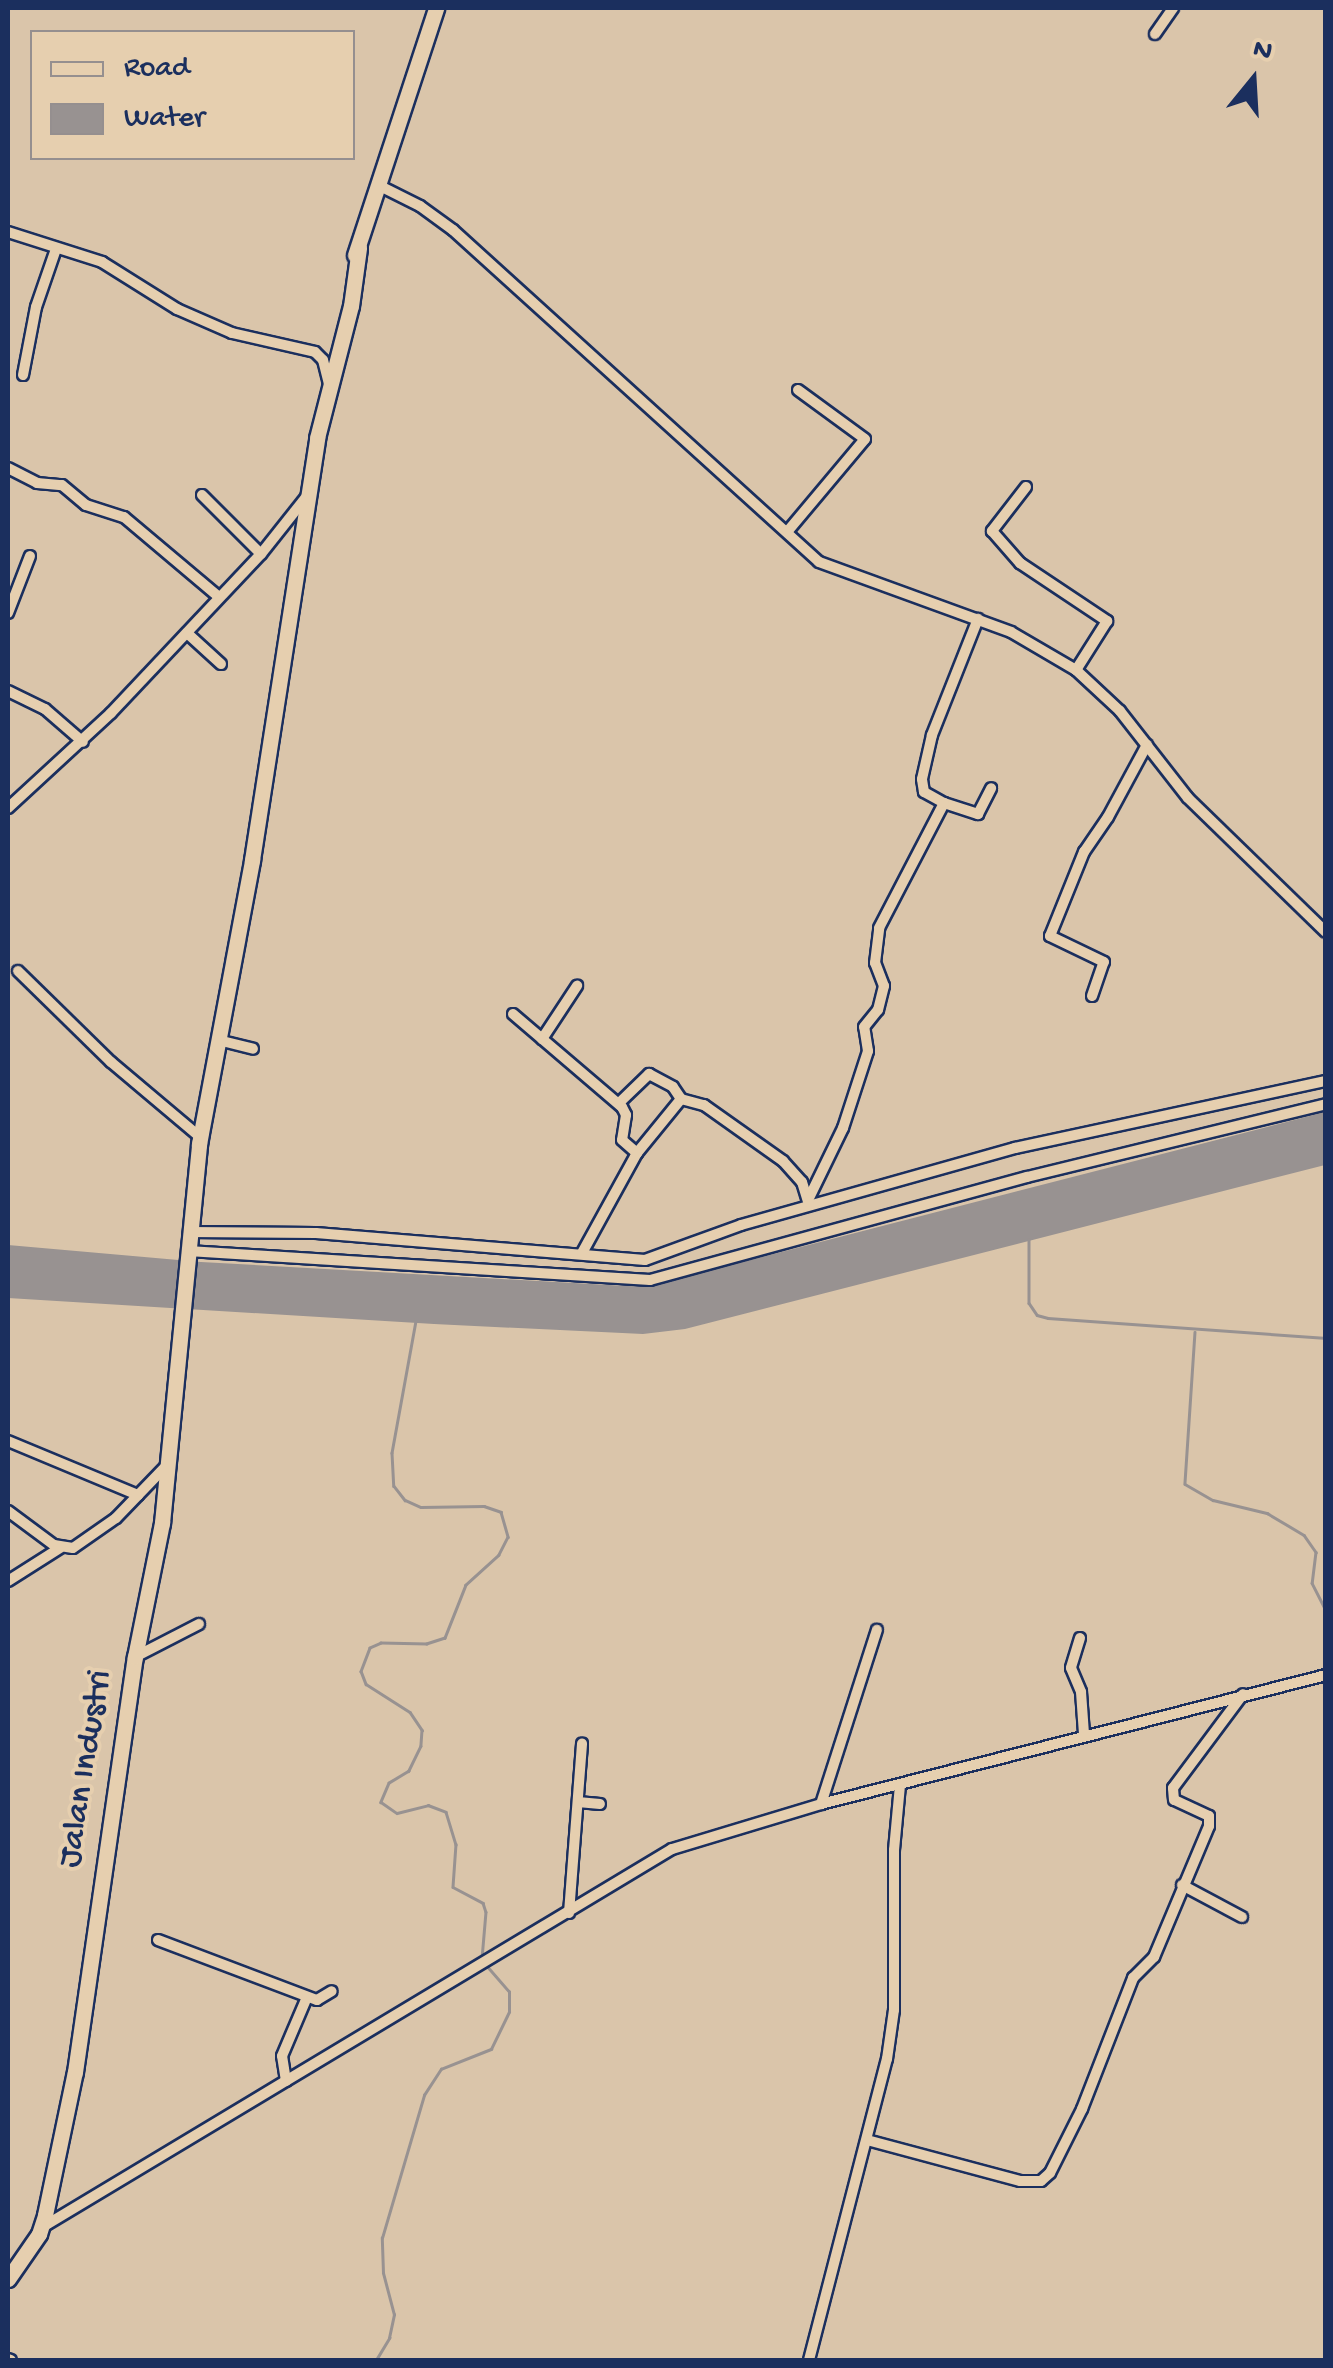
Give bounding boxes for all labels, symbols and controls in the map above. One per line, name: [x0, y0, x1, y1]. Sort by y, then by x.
legend: [30, 30, 355, 160]
north arrow: [1203, 30, 1303, 130]
text: N: [1249, 32, 1276, 70]
text: Road: [124, 52, 190, 87]
text: Water: [124, 102, 205, 137]
street label: Jalan Industri: [51, 1667, 123, 1871]

